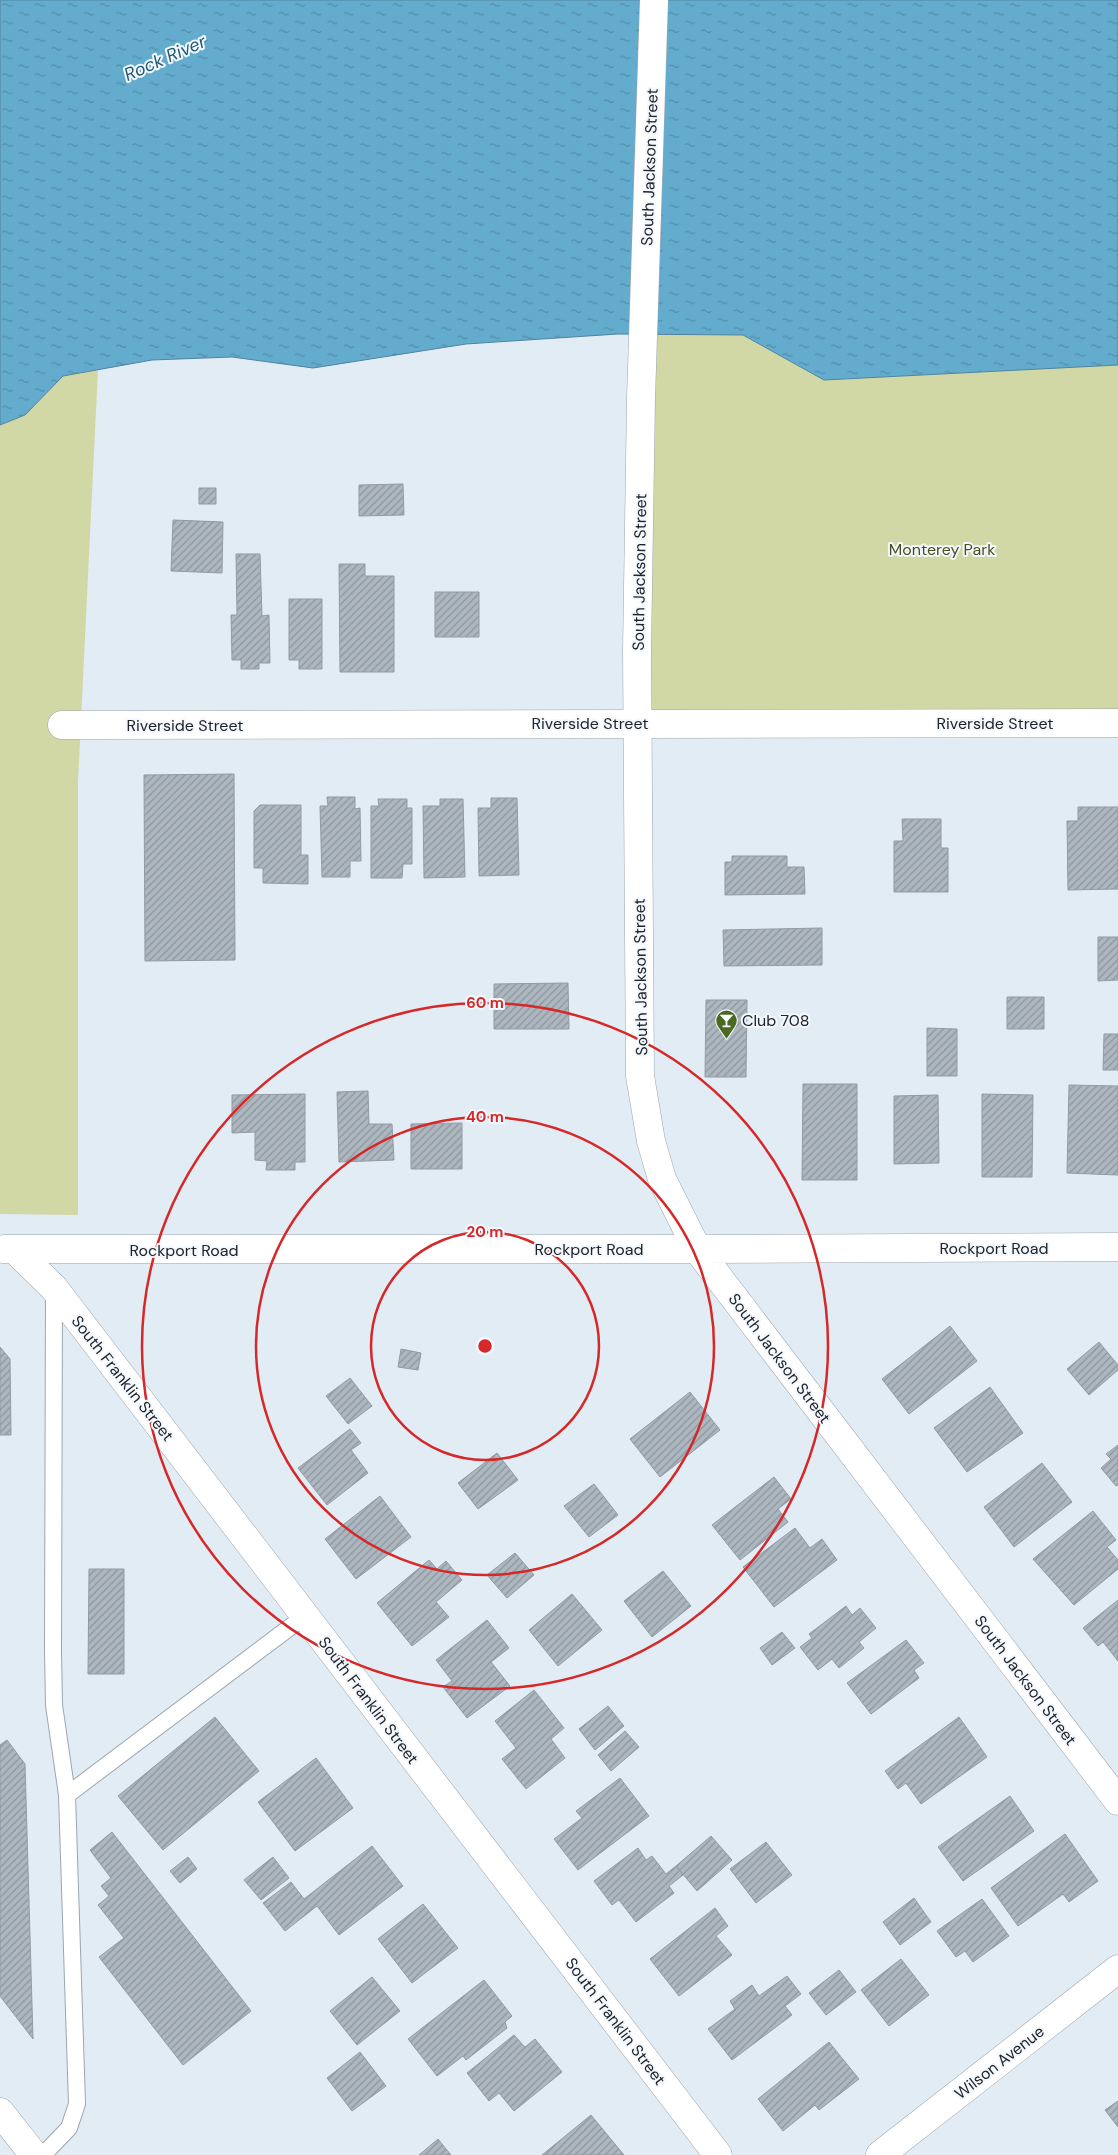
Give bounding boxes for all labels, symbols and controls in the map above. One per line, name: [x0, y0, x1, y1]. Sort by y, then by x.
water label: Rock River: [120, 29, 211, 87]
street label: South Jackson Street: [636, 88, 663, 246]
street label: South Jackson Street: [628, 493, 651, 651]
park label: Monterey Park: [889, 539, 995, 560]
street label: Riverside Street: [532, 713, 648, 734]
street label: Riverside Street: [937, 713, 1053, 734]
street label: Riverside Street: [127, 715, 243, 736]
street label: South Jackson Street: [629, 898, 652, 1056]
text: 60 m: [466, 993, 504, 1013]
bar icon: Club 708: [714, 1008, 738, 1039]
place label: Club 708: [742, 1010, 809, 1031]
text: 40 m: [466, 1107, 504, 1127]
text: 20 m: [467, 1222, 503, 1242]
street label: Rockport Road: [940, 1238, 1048, 1259]
street label: Rockport Road: [535, 1239, 643, 1260]
street label: Rockport Road: [130, 1240, 238, 1261]
street label: South Jackson Street: [724, 1289, 835, 1427]
street label: South Franklin Street: [67, 1311, 178, 1446]
centre of rings: [476, 1337, 494, 1355]
street label: South Jackson Street: [970, 1611, 1081, 1749]
street label: South Franklin Street: [314, 1632, 423, 1768]
street label: South Franklin Street: [561, 1953, 670, 2089]
street label: Wilson Avenue: [950, 2021, 1048, 2104]

